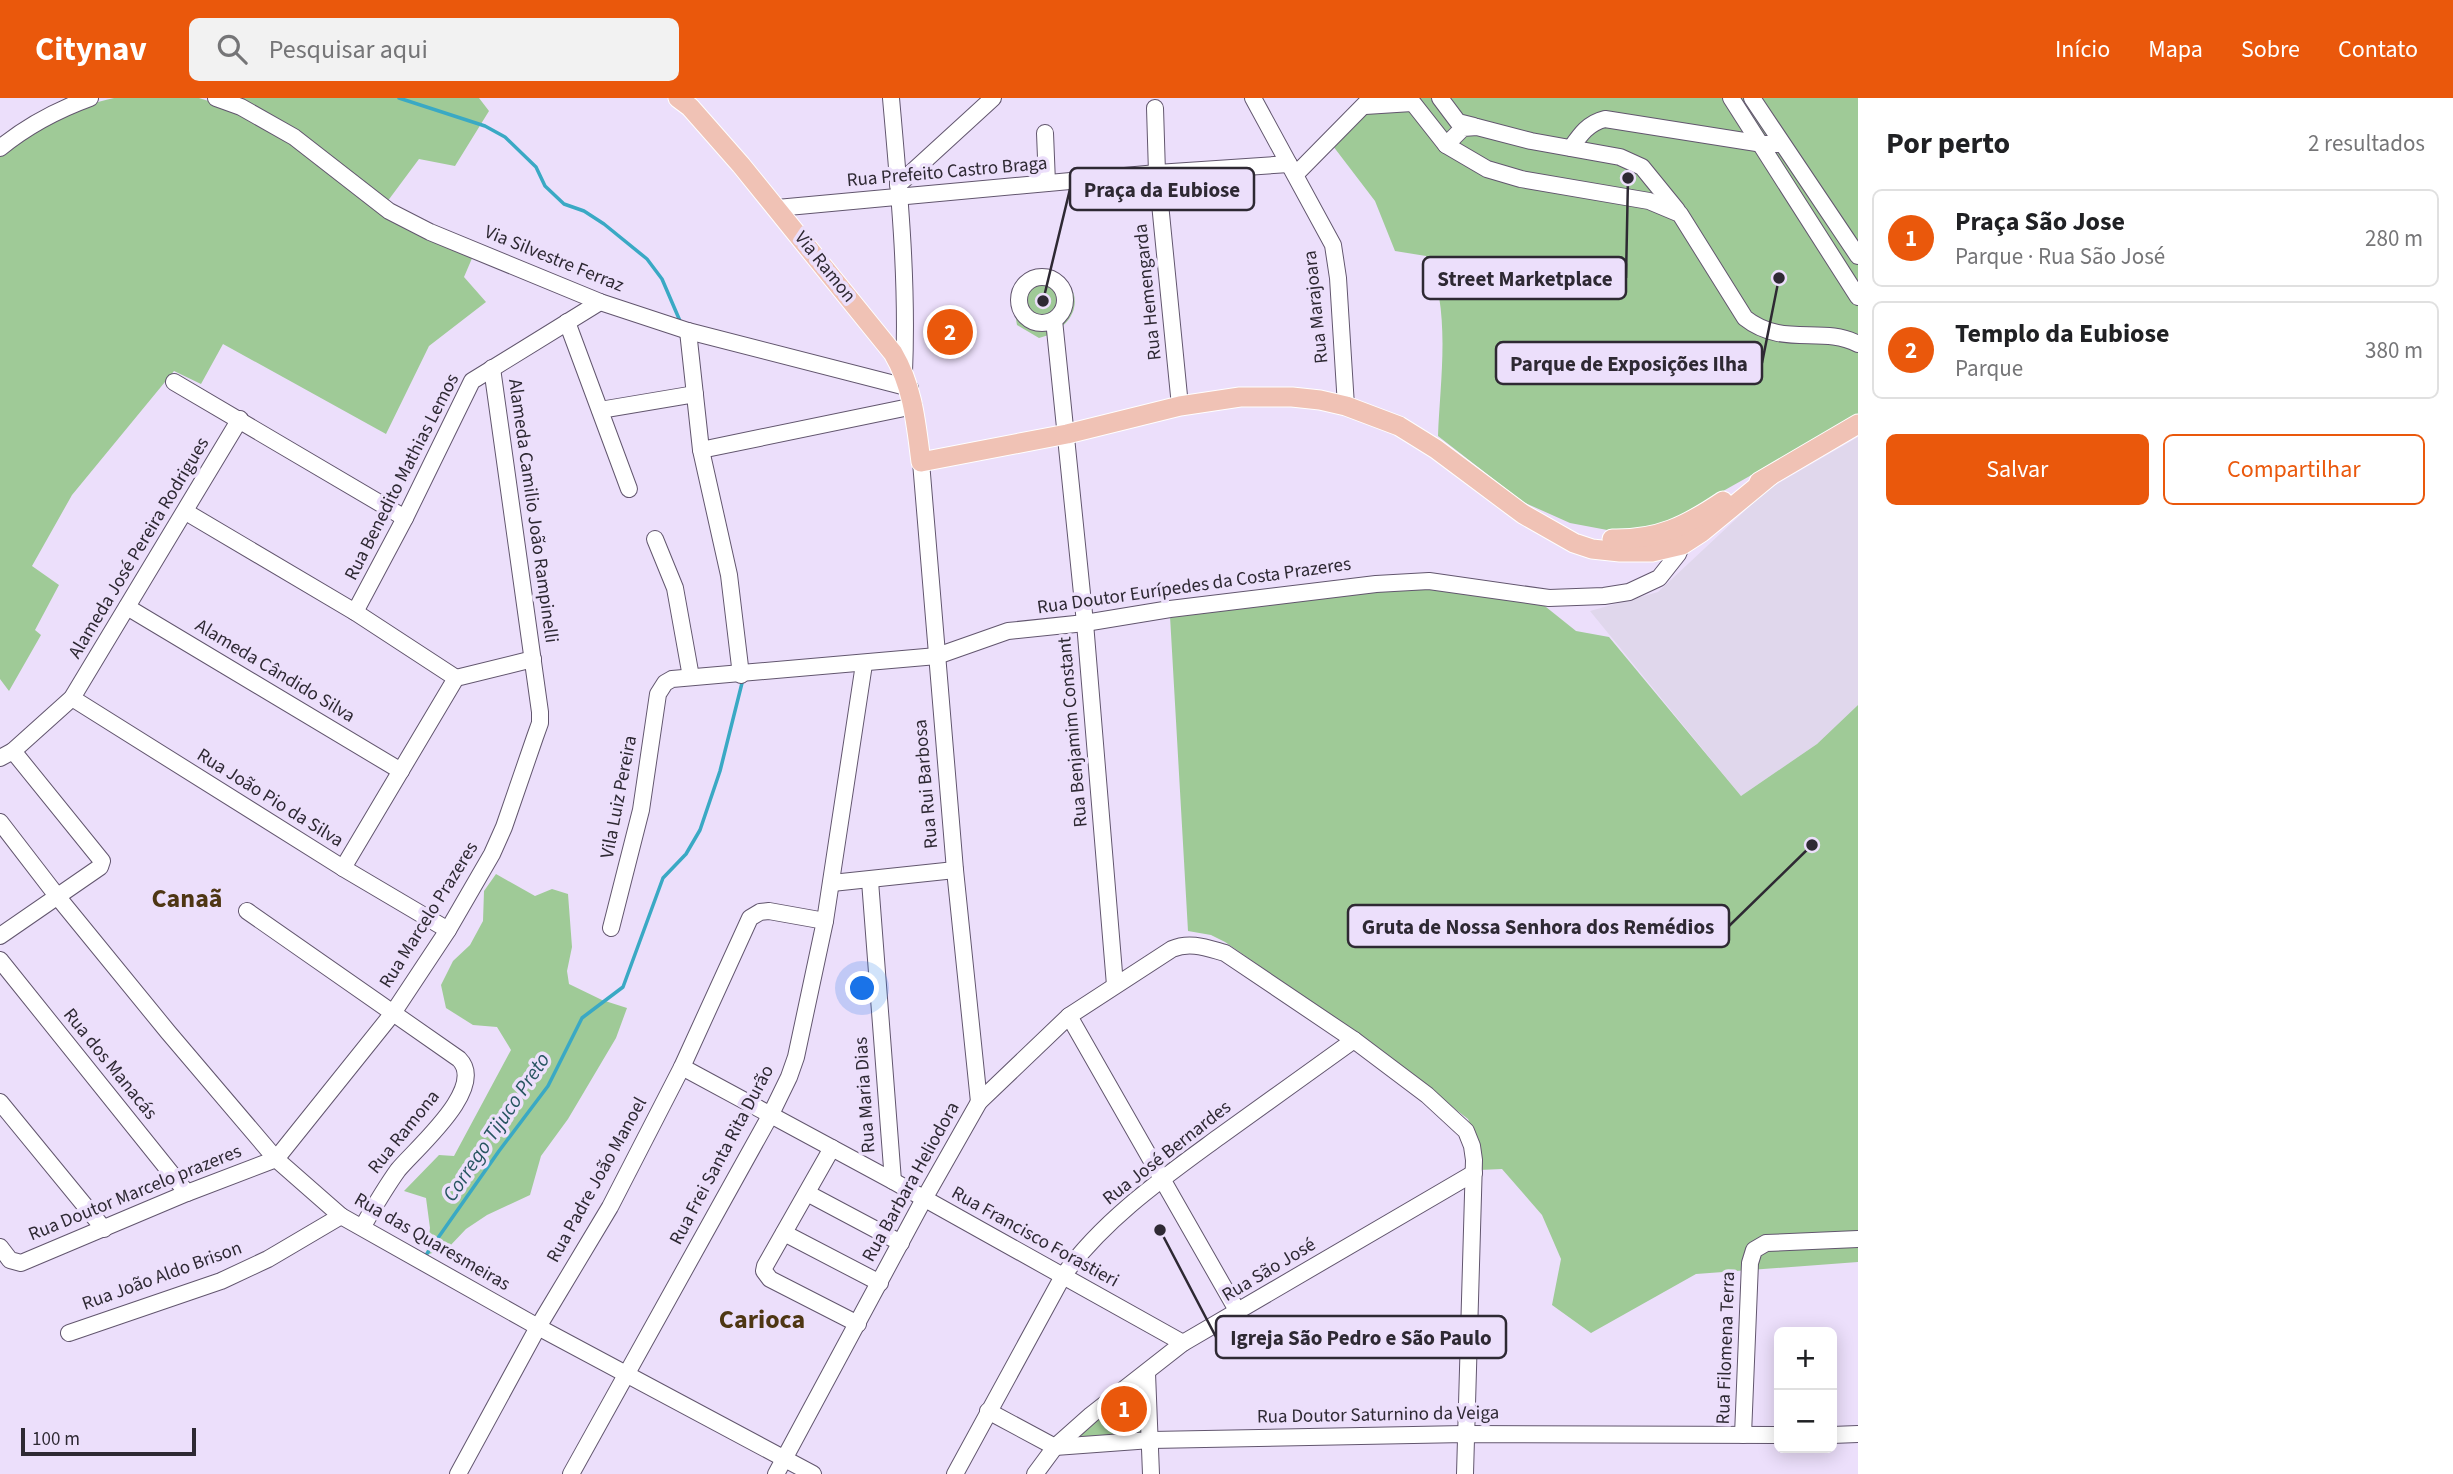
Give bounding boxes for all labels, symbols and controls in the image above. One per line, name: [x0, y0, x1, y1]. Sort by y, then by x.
search box: [189, 18, 679, 81]
text: Citynav: [35, 26, 147, 73]
icon: search: [213, 30, 251, 68]
text: Pesquisar aqui: [269, 31, 428, 68]
text: Início: [2055, 32, 2110, 67]
text: Mapa: [2148, 32, 2203, 67]
text: Sobre: [2241, 32, 2300, 67]
text: Contato: [2338, 32, 2418, 67]
text: Por perto: [1886, 122, 2010, 165]
text: 2 resultados: [2308, 127, 2425, 160]
street label: Rua Prefeito Castro Braga: [845, 150, 1049, 194]
callout: Praça da Eubiose: [1070, 168, 1254, 210]
text: Praça da Eubiose: [1084, 175, 1240, 205]
text: Praça São Jose: [1955, 203, 2125, 240]
street label: Via Silvestre Ferraz: [480, 219, 628, 299]
street label: Rua Hemengarda: [1127, 222, 1169, 362]
text: 1: [1905, 222, 1917, 255]
text: 280 m: [2365, 222, 2423, 255]
street label: Via Ramon: [788, 226, 862, 308]
text: Parque · Rua São José: [1955, 240, 2165, 273]
street label: Rua Marajoara: [1297, 249, 1335, 365]
callout: Street Marketplace: [1423, 257, 1626, 299]
text: Street Marketplace: [1437, 264, 1613, 294]
pin: 2: [927, 306, 973, 358]
text: Templo da Eubiose: [1955, 315, 2169, 352]
text: 2: [1905, 334, 1917, 367]
text: 380 m: [2365, 334, 2423, 367]
callout: Parque de Exposições Ilha: [1496, 342, 1762, 384]
text: Parque de Exposições Ilha: [1510, 349, 1748, 379]
text: Parque: [1955, 352, 2023, 385]
street label: Rua Benedito Mathias Lemos: [338, 369, 466, 585]
street label: Alameda Camilio João Rampinelli: [501, 377, 565, 645]
street label: Alameda José Pereira Rodrigues: [62, 432, 216, 664]
button: Salvar: [1886, 434, 2149, 505]
button: Compartilhar: [2163, 434, 2425, 505]
street label: Rua Doutor Eurípedes da Costa Prazeres: [1035, 551, 1353, 621]
street label: Alameda Cândido Silva: [190, 612, 360, 730]
street label: Rua Benjamim Constant: [1051, 635, 1095, 828]
street label: Rua Rui Barbosa: [907, 718, 945, 850]
street label: Vila Luiz Pereira: [594, 733, 644, 861]
street label: Rua João Pio da Silva: [191, 742, 349, 854]
street label: Rua Marcelo Prazeres: [373, 836, 485, 994]
district label: Canaã: [151, 880, 223, 917]
callout: Gruta de Nossa Senhora dos Remédios: [1348, 905, 1729, 947]
text: Gruta de Nossa Senhora dos Remédios: [1362, 912, 1714, 942]
your location: [845, 971, 879, 1005]
street label: Rua dos Manacás: [57, 1002, 163, 1126]
street label: Rua Maria Dias: [847, 1036, 883, 1154]
water label: Corrego Tijuco Preto: [435, 1047, 557, 1207]
street label: Rua Frei Santa Rita Durão: [663, 1060, 781, 1250]
street label: Rua Ramona: [362, 1084, 446, 1180]
street label: Rua Padre João Manoel: [540, 1092, 654, 1268]
street label: Rua José Bernardes: [1097, 1094, 1237, 1212]
street label: Rua Barbara Heliodora: [856, 1097, 966, 1267]
street label: Rua Doutor Marcelo prazeres: [24, 1138, 246, 1248]
street label: Rua Francisco Forastieri: [946, 1180, 1124, 1294]
street label: Rua das Quaresmeiras: [349, 1186, 515, 1298]
street label: Rua São José: [1217, 1231, 1321, 1309]
street label: Rua João Aldo Brison: [78, 1235, 246, 1317]
street label: Rua Filomena Terra: [1710, 1271, 1742, 1425]
district label: Carioca: [719, 1301, 805, 1338]
callout: Igreja São Pedro e São Paulo: [1216, 1316, 1506, 1358]
text: Igreja São Pedro e São Paulo: [1230, 1323, 1492, 1353]
map controls: [1774, 1327, 1837, 1453]
button: +: [1774, 1327, 1837, 1390]
pin: 1: [1101, 1383, 1147, 1435]
button: −: [1774, 1390, 1837, 1453]
street label: Rua Doutor Saturnino da Veiga: [1257, 1399, 1499, 1431]
scale bar: [21, 1425, 196, 1457]
text: 100 m: [32, 1426, 80, 1453]

